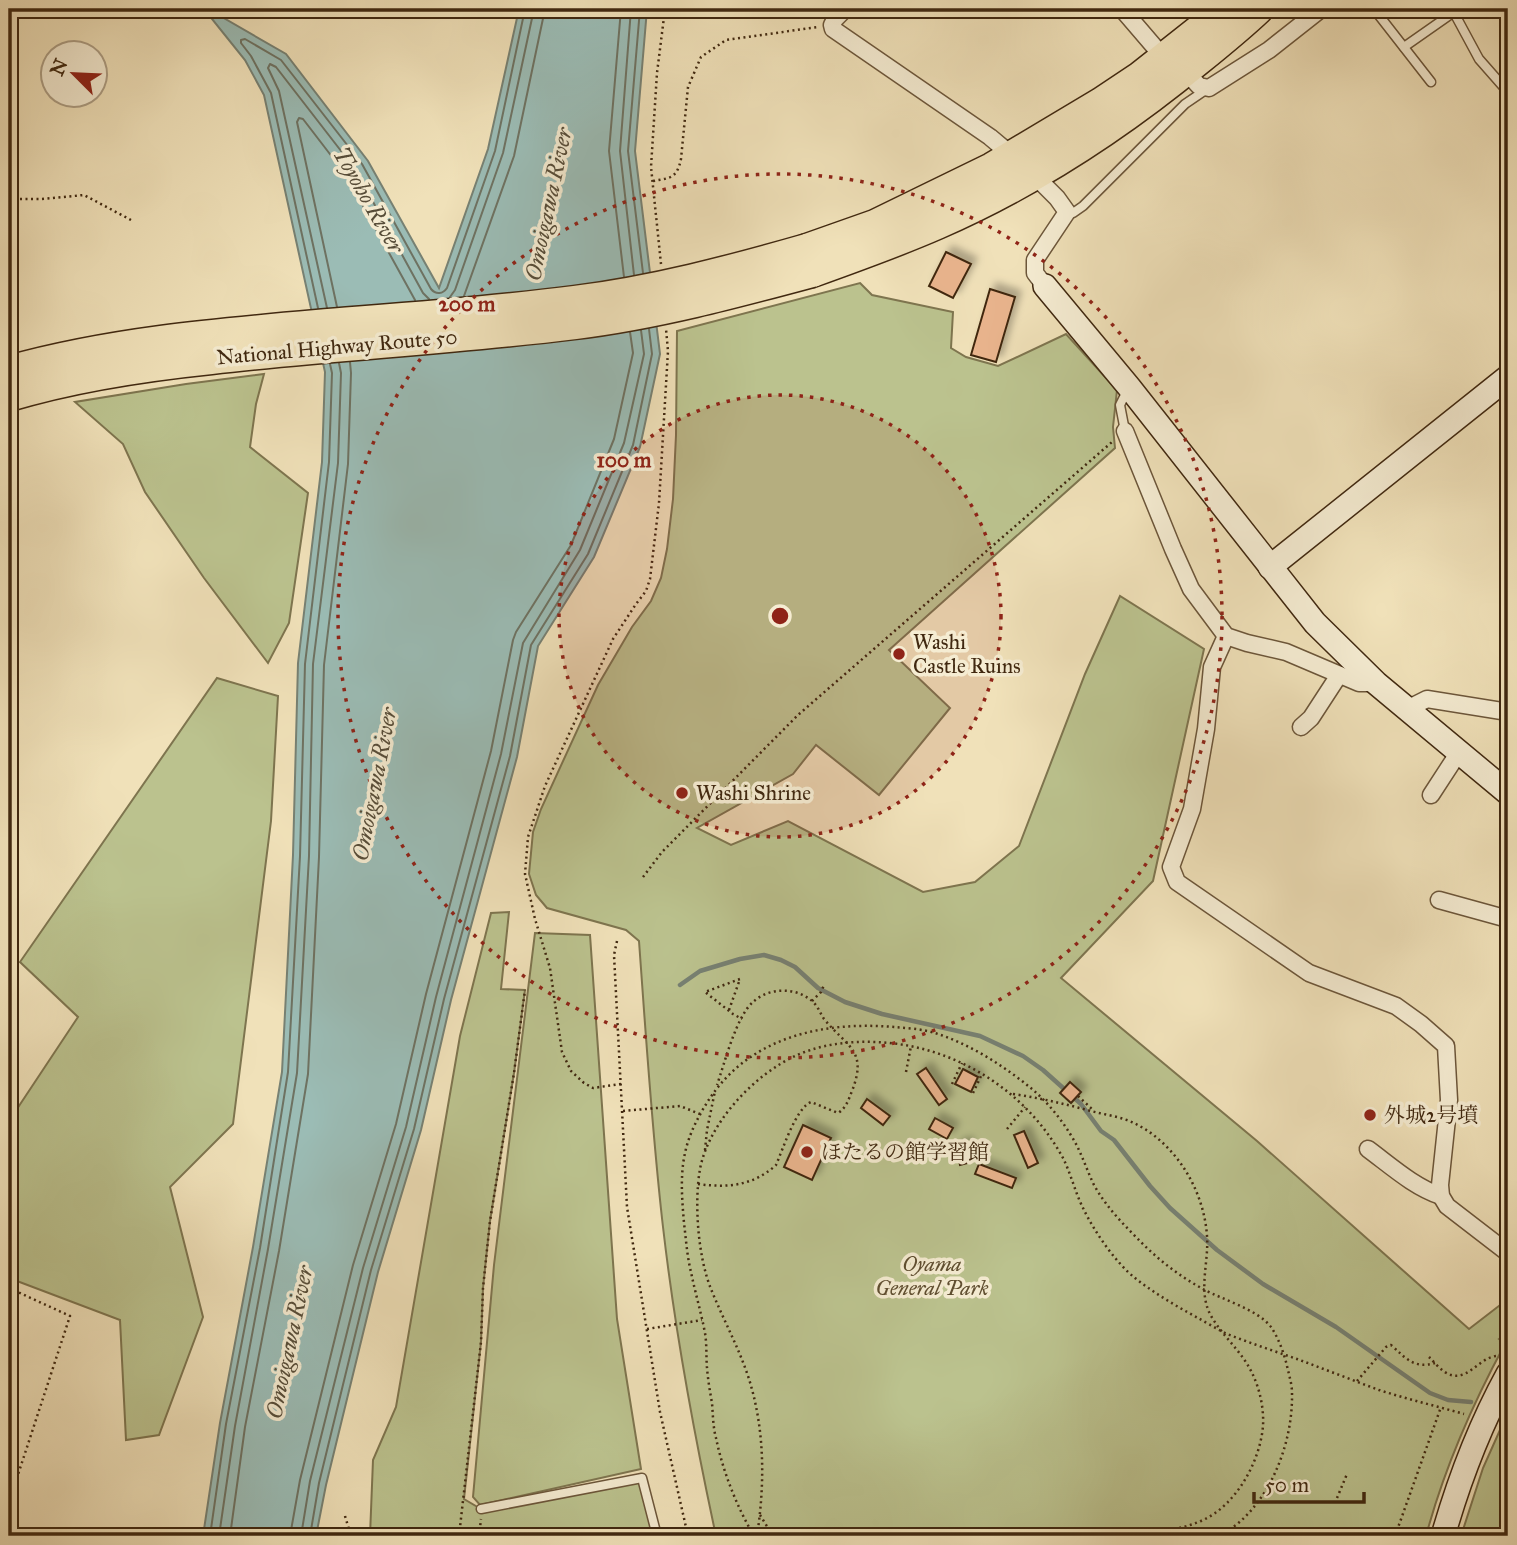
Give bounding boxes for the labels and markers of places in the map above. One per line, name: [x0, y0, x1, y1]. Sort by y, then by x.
centre of rings: [768, 604, 792, 628]
place label: Washi Castle Ruins: [913, 629, 1021, 679]
marker: Washi Castle Ruins: [891, 646, 907, 662]
place label: Washi Shrine: [696, 780, 811, 806]
marker: Washi Shrine: [674, 785, 690, 801]
place label: 外城2号墳: [1384, 1102, 1478, 1128]
marker: 外城2号墳: [1362, 1107, 1378, 1123]
place label: ほたるの館学習館: [821, 1139, 989, 1165]
marker: ほたるの館学習館: [799, 1144, 815, 1160]

